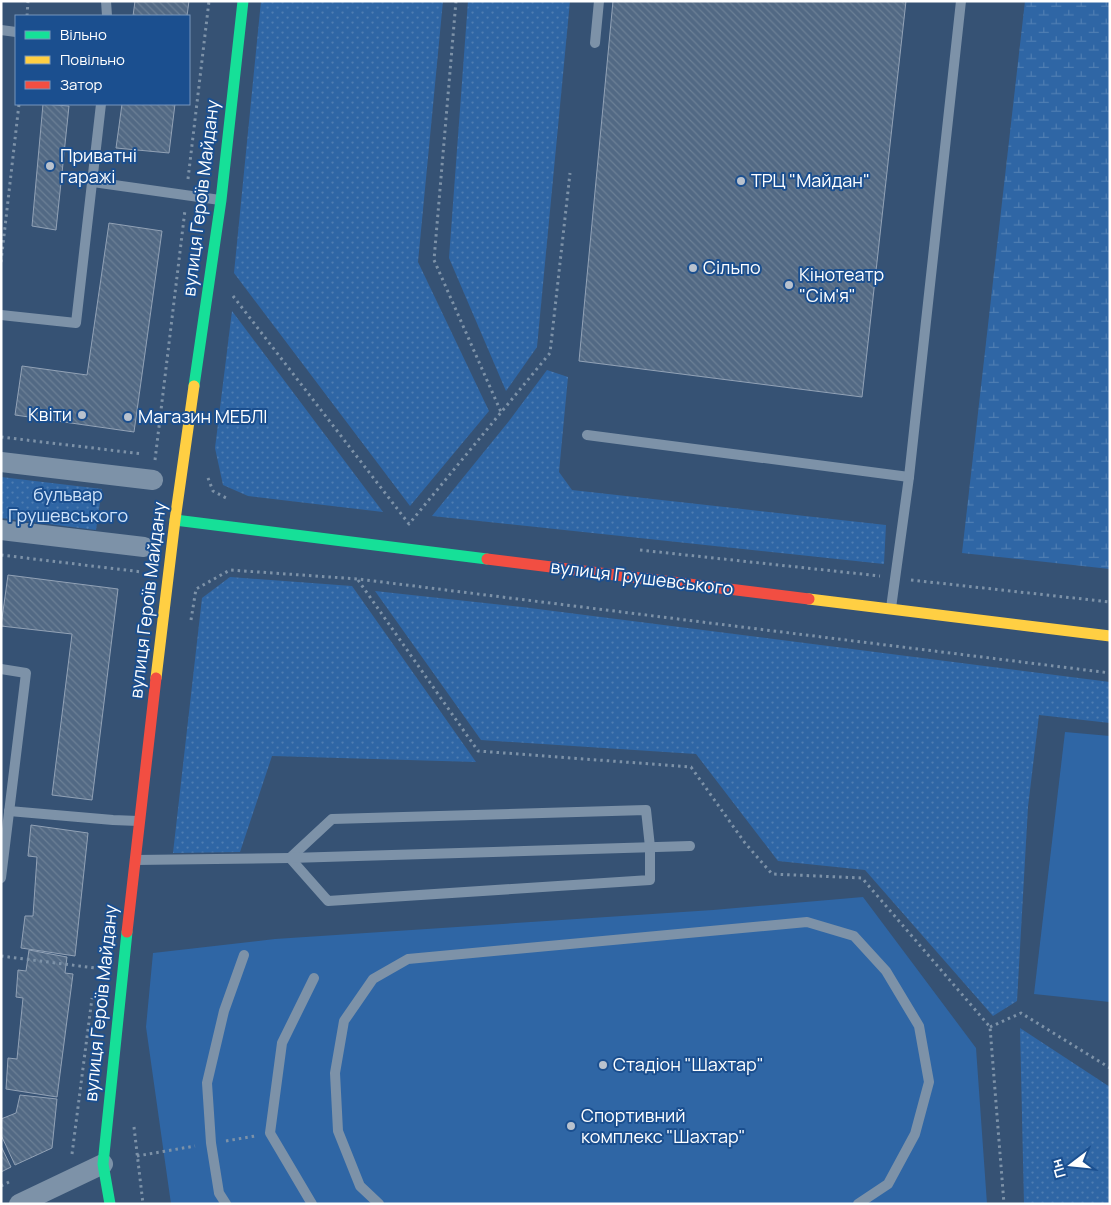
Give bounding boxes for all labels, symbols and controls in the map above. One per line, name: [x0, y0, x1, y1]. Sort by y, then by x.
legend: [15, 15, 190, 105]
text: Вільно: [60, 24, 107, 45]
text: Повільно: [60, 49, 125, 70]
text: Затор: [60, 74, 103, 95]
street label: вулиця Героїв Майдану: [176, 98, 224, 298]
place label: Приватні гаражі: [60, 143, 137, 188]
marker: Приватні гаражі: [44, 160, 56, 172]
place label: ТРЦ "Майдан": [751, 168, 870, 192]
marker: ТРЦ "Майдан": [735, 175, 747, 187]
place label: Сільпо: [703, 255, 761, 279]
marker: Сільпо: [687, 262, 699, 274]
place label: Кінотеатр "Сім'я": [799, 262, 884, 307]
marker: Кінотеатр "Сім'я": [783, 279, 795, 291]
place label: Квіти: [28, 402, 72, 426]
place label: Магазин МЕБЛІ: [138, 404, 267, 428]
marker: Квіти: [76, 409, 88, 421]
marker: Магазин МЕБЛІ: [122, 411, 134, 423]
park label: бульвар Грушевського: [8, 482, 128, 527]
street label: вулиця Героїв Майдану: [123, 500, 171, 700]
street label: вулиця Грушевського: [549, 554, 735, 600]
street label: вулиця Героїв Майдану: [78, 903, 122, 1103]
place label: Стадіон "Шахтар": [613, 1052, 764, 1076]
marker: Стадіон "Шахтар": [597, 1059, 609, 1071]
place label: Спортивний комплекс "Шахтар": [581, 1103, 746, 1148]
marker: Спортивний комплекс "Шахтар": [565, 1120, 577, 1132]
north arrow: [1046, 1140, 1096, 1190]
text: Пн: [1046, 1157, 1070, 1180]

